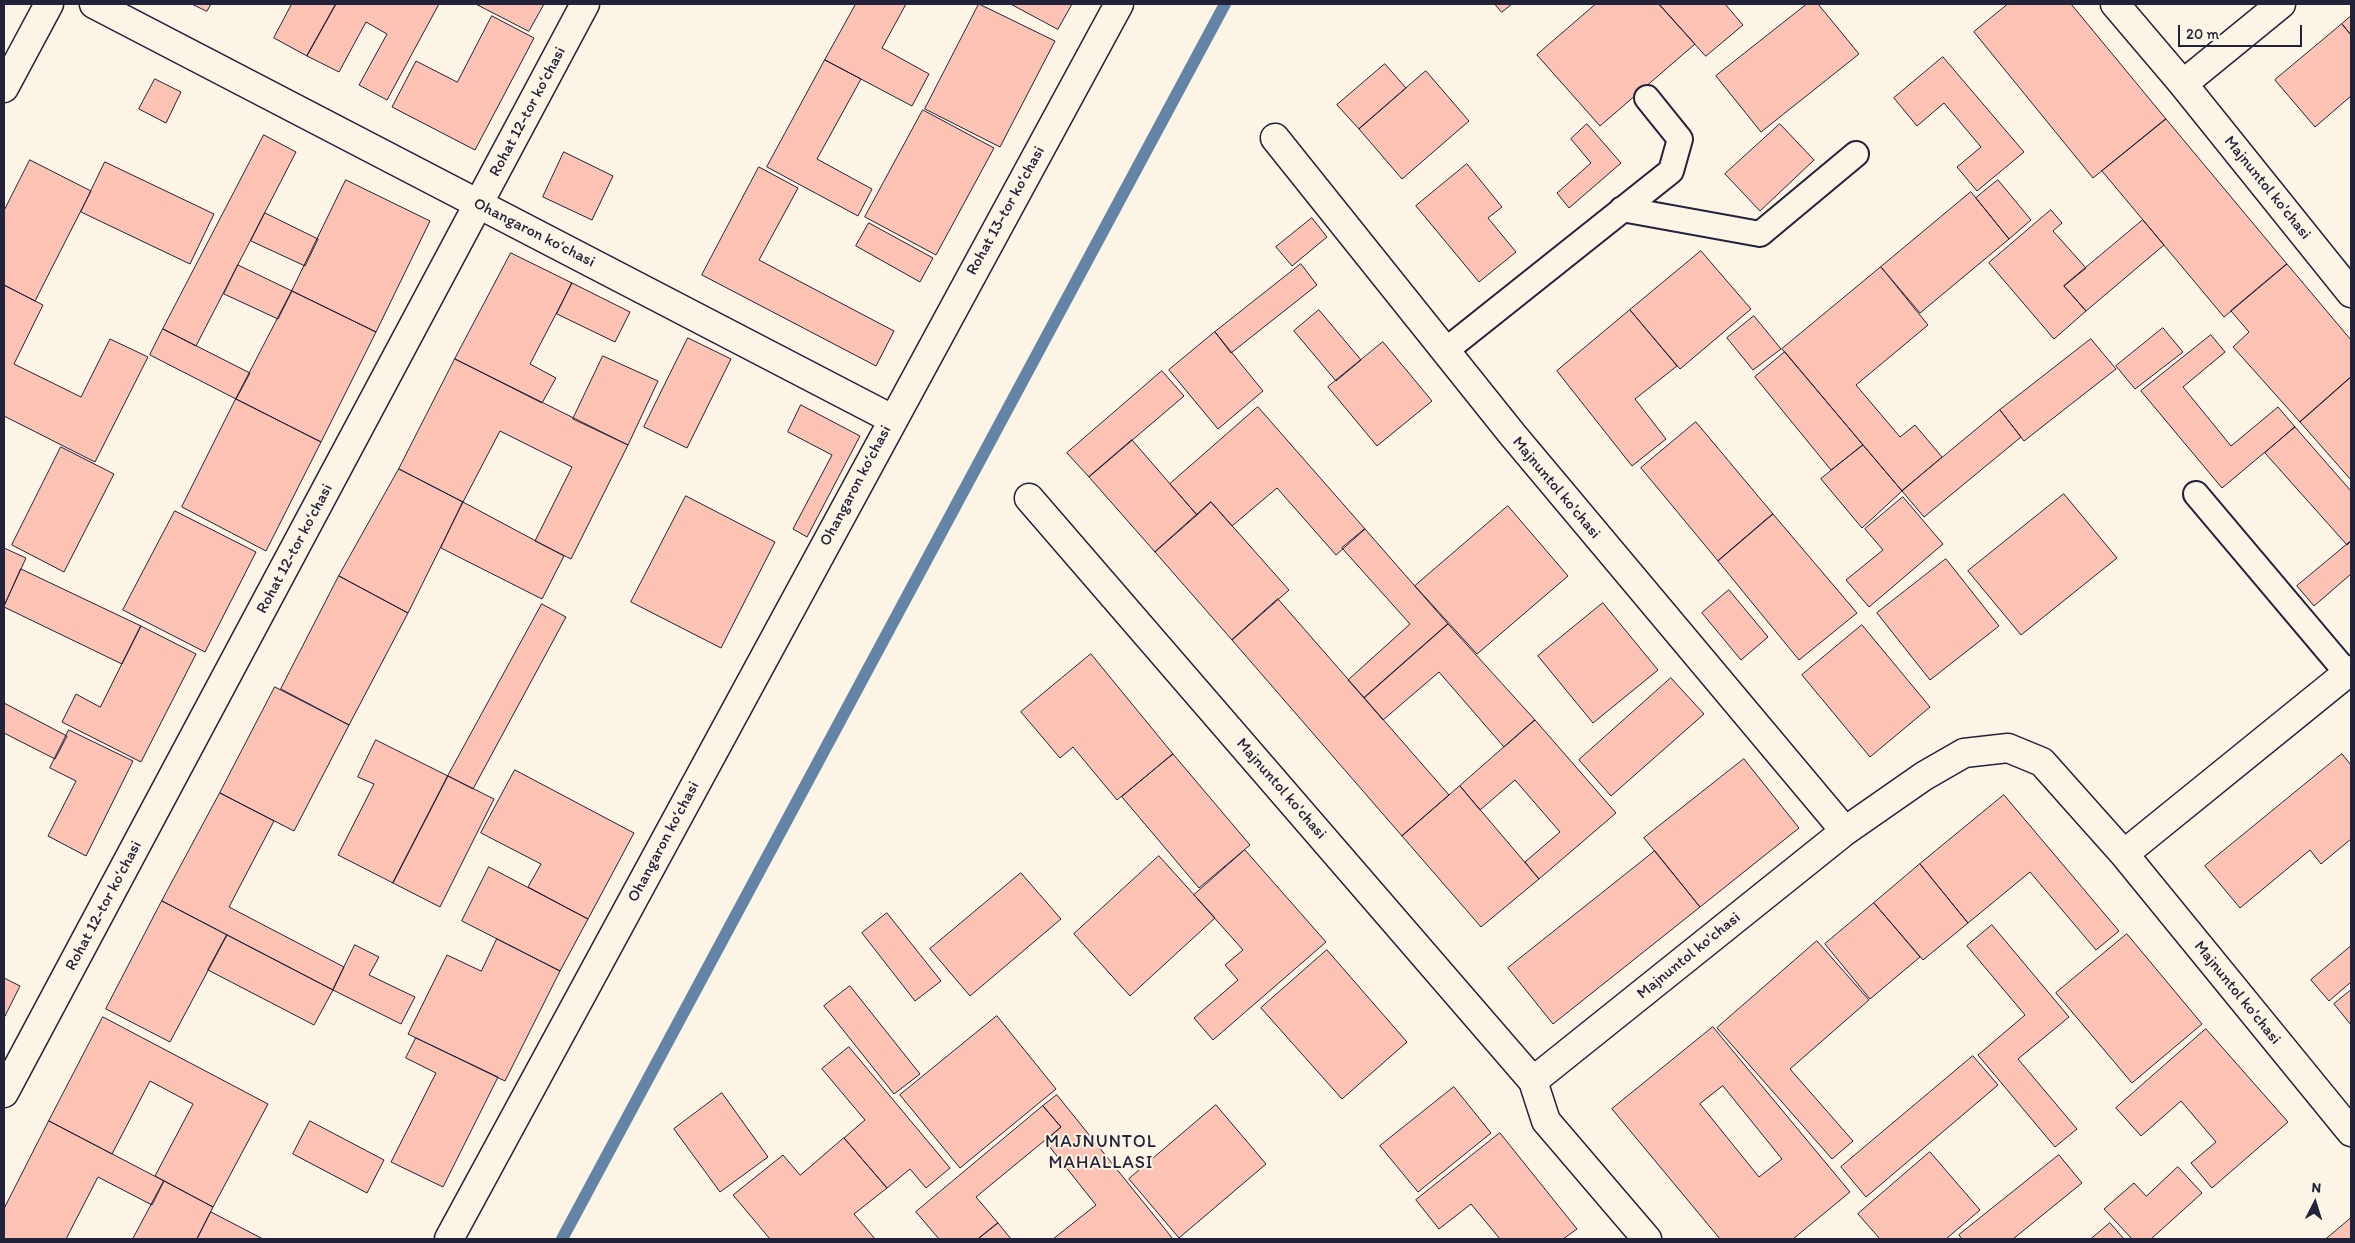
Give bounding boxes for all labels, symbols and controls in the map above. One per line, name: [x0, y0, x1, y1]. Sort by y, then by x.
scale bar: [2180, 15, 2304, 47]
text: 20 m: [2186, 25, 2219, 43]
street label: Rohat 12-tor ko‘chasi: [486, 44, 570, 180]
street label: Majnuntol ko'chasi: [2219, 132, 2315, 244]
street label: Rohat 13-tor ko‘chasi: [963, 143, 1049, 279]
street label: Ohangaron koʻchasi: [470, 194, 598, 272]
street label: Ohangaron koʻchasi: [816, 422, 896, 550]
street label: Majnuntol ko'chasi: [1508, 433, 1604, 543]
street label: Rohat 12-tor ko‘chasi: [253, 481, 337, 617]
street label: Majnuntol ko'chasi: [1232, 735, 1330, 843]
street label: Ohangaron koʻchasi: [624, 778, 704, 906]
street label: Rohat 12-tor ko‘chasi: [62, 838, 146, 974]
street label: Majnuntol ko'chasi: [1633, 908, 1745, 1004]
street label: Majnuntol ko'chasi: [2189, 937, 2285, 1049]
district label: MAJNUNTOL MAHALLASI: [1044, 1131, 1158, 1174]
north arrow: [2290, 1178, 2340, 1228]
text: N: [2311, 1179, 2322, 1196]

